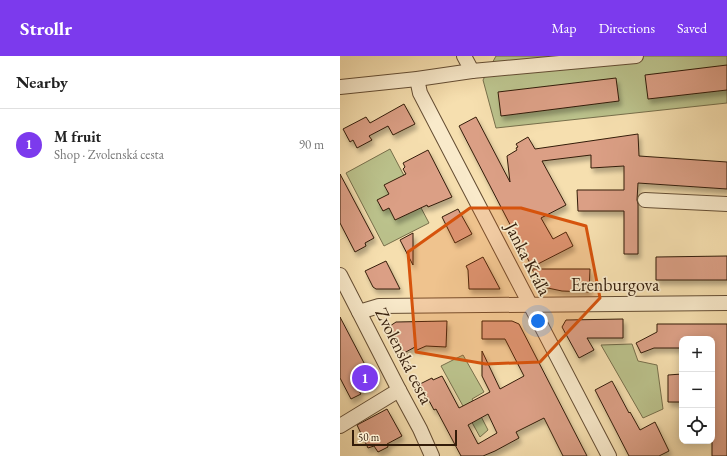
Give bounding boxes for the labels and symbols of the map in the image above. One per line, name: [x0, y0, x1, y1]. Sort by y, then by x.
street label: Janka Kráľa: [499, 216, 557, 300]
street label: Erenburgova: [571, 273, 660, 296]
street label: Zvolenská cesta: [370, 304, 439, 409]
your location: [528, 311, 548, 331]
pin: 1: [352, 363, 378, 393]
scale bar: [352, 428, 457, 447]

